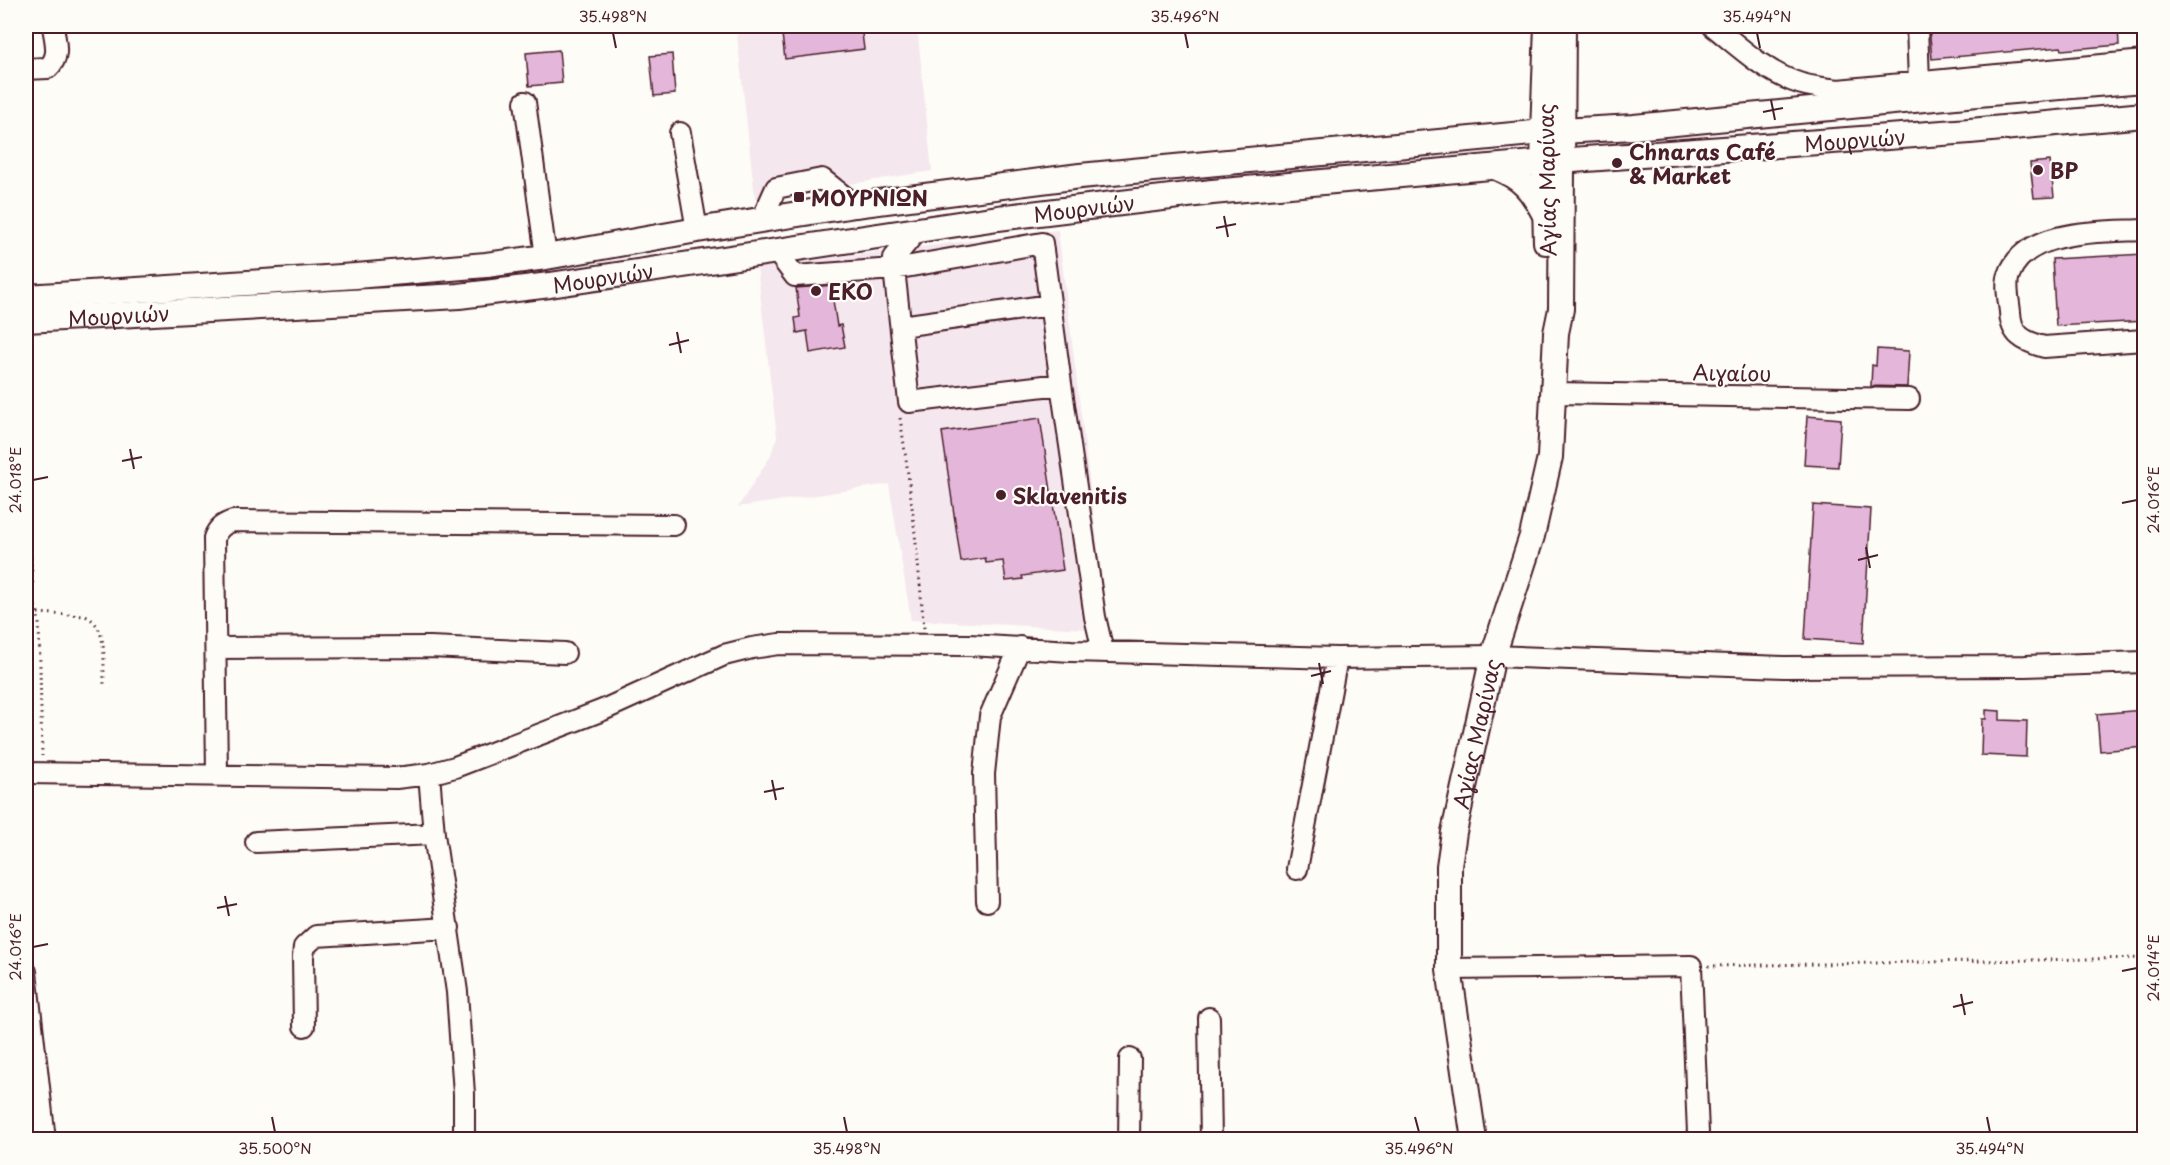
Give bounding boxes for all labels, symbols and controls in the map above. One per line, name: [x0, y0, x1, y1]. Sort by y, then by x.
text: 35.498°N: [579, 4, 647, 27]
text: 35.496°N: [1150, 4, 1220, 27]
text: 35.494°N: [1722, 4, 1792, 27]
street label: Αγίας Μαρίνας: [1529, 103, 1563, 257]
street label: Μουρνιών: [1803, 120, 1907, 159]
place label: Chnaras Café & Market: [1629, 135, 1776, 191]
place label: BP: [2050, 154, 2078, 186]
marker: Chnaras Café & Market: [1610, 156, 1624, 170]
marker: BP: [2031, 163, 2045, 177]
place label: ΜΟΥΡΝΙΩΝ: [811, 181, 928, 213]
street label: Μουρνιών: [1031, 185, 1137, 230]
marker: ΜΟΥΡΝΙΩΝ: [792, 190, 806, 204]
street label: Μουρνιών: [550, 254, 656, 300]
place label: EKO: [828, 275, 873, 307]
marker: EKO: [809, 284, 823, 298]
street label: Μουρνιών: [67, 296, 171, 334]
street label: Αιγαίου: [1692, 355, 1772, 389]
text: 24.018°E: [3, 447, 26, 513]
text: 24.016°E: [2141, 466, 2164, 534]
place label: Sklavenitis: [1013, 479, 1127, 511]
marker: Sklavenitis: [994, 488, 1008, 502]
street label: Αγίας Μαρίνας: [1444, 655, 1508, 812]
text: 24.016°E: [3, 913, 26, 981]
text: 24.014°E: [2141, 934, 2164, 1002]
text: 35.500°N: [238, 1136, 312, 1159]
text: 35.498°N: [813, 1136, 881, 1159]
text: 35.496°N: [1384, 1136, 1454, 1159]
text: 35.494°N: [1955, 1136, 2025, 1159]

